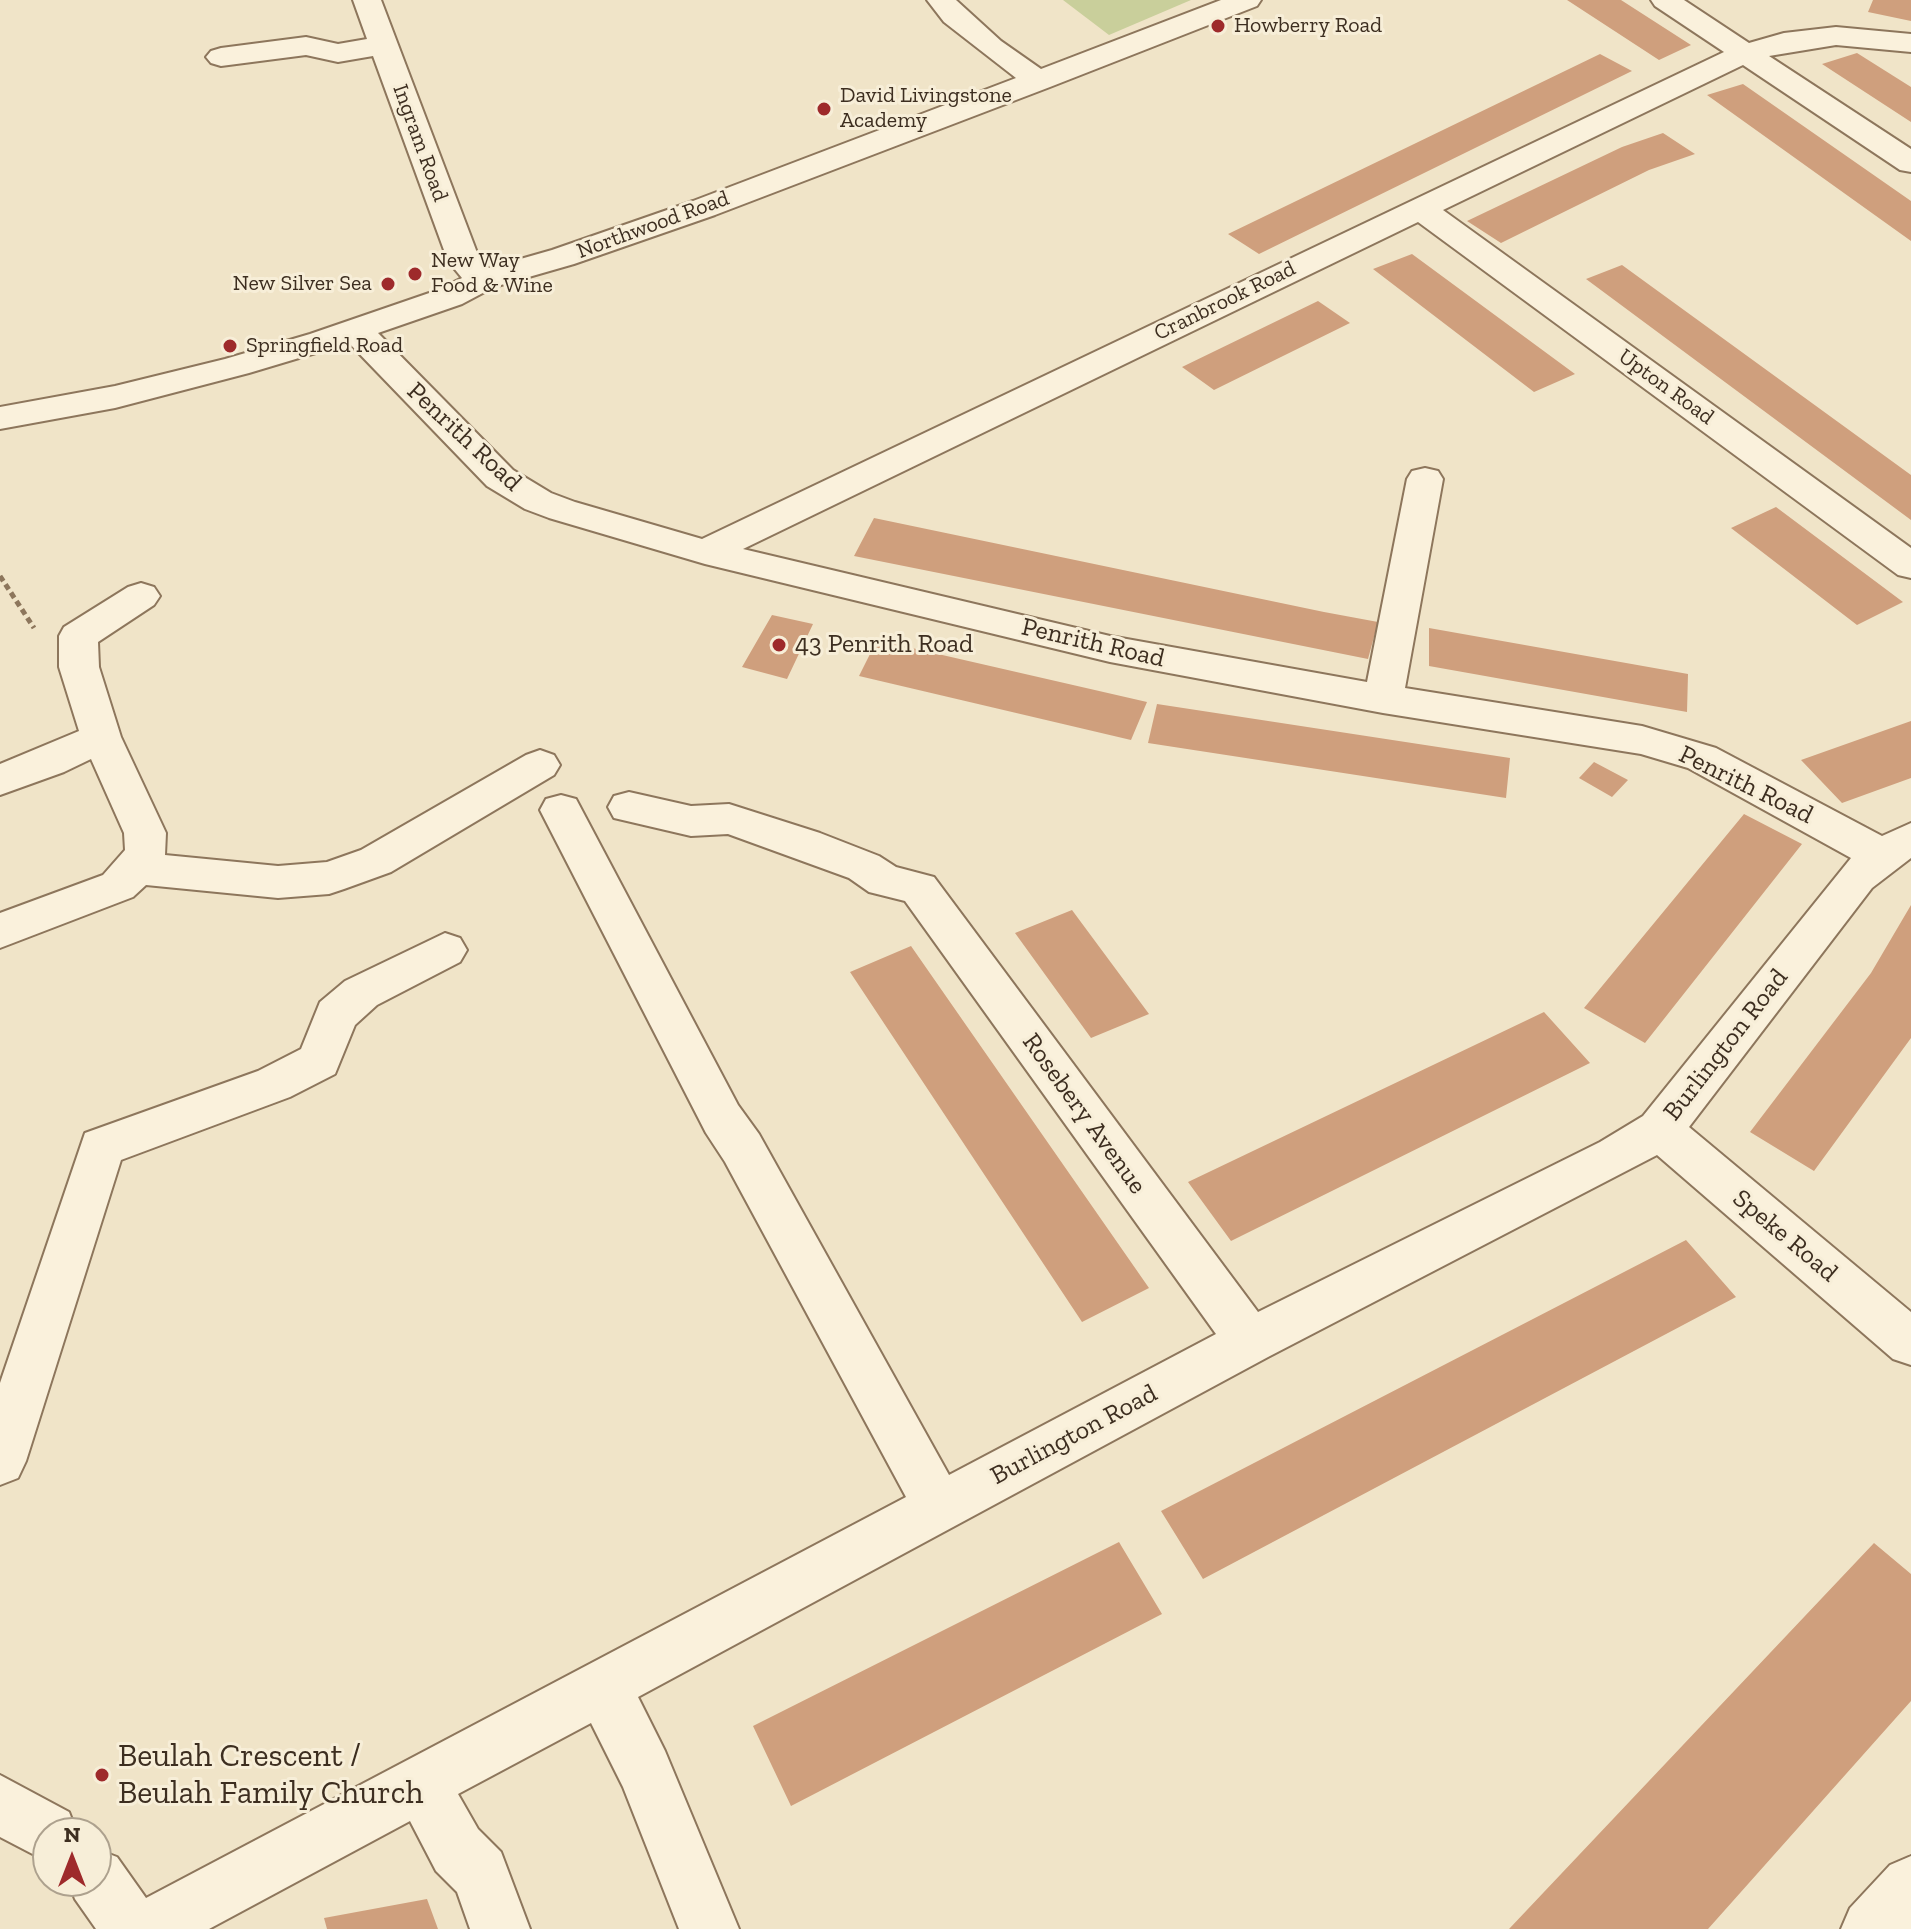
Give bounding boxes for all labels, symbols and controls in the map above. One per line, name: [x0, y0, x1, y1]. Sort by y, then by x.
place label: Howberry Road: [1234, 13, 1382, 39]
marker: Howberry Road: [1209, 17, 1227, 35]
street label: Ingram Road: [387, 81, 453, 205]
place label: David Livingstone Academy: [840, 83, 1012, 134]
marker: David Livingstone Academy: [815, 100, 833, 118]
street label: Northwood Road: [573, 185, 733, 265]
place label: New Way Food & Wine: [431, 248, 553, 300]
street label: Cranbrook Road: [1150, 255, 1300, 347]
marker: New Way Food & Wine: [406, 265, 424, 283]
place label: New Silver Sea: [233, 271, 372, 297]
marker: New Silver Sea: [379, 275, 397, 293]
place label: Springfield Road: [246, 333, 403, 359]
marker: Springfield Road: [221, 337, 239, 355]
street label: Upton Road: [1613, 343, 1719, 431]
street label: Penrith Road: [400, 376, 528, 498]
street label: Penrith Road: [1019, 611, 1167, 675]
place label: 43 Penrith Road: [795, 629, 973, 661]
marker: 43 Penrith Road: [770, 636, 788, 654]
street label: Penrith Road: [1674, 739, 1818, 831]
street label: Burlington Road: [1657, 963, 1795, 1127]
street label: Rosebery Avenue: [1015, 1027, 1153, 1201]
street label: Speke Road: [1726, 1183, 1844, 1289]
street label: Burlington Road: [985, 1378, 1163, 1492]
place label: Beulah Crescent / Beulah Family Church: [118, 1738, 423, 1813]
marker: Beulah Crescent / Beulah Family Church: [93, 1766, 111, 1784]
north arrow: [32, 1817, 112, 1897]
text: N: [64, 1821, 80, 1848]

